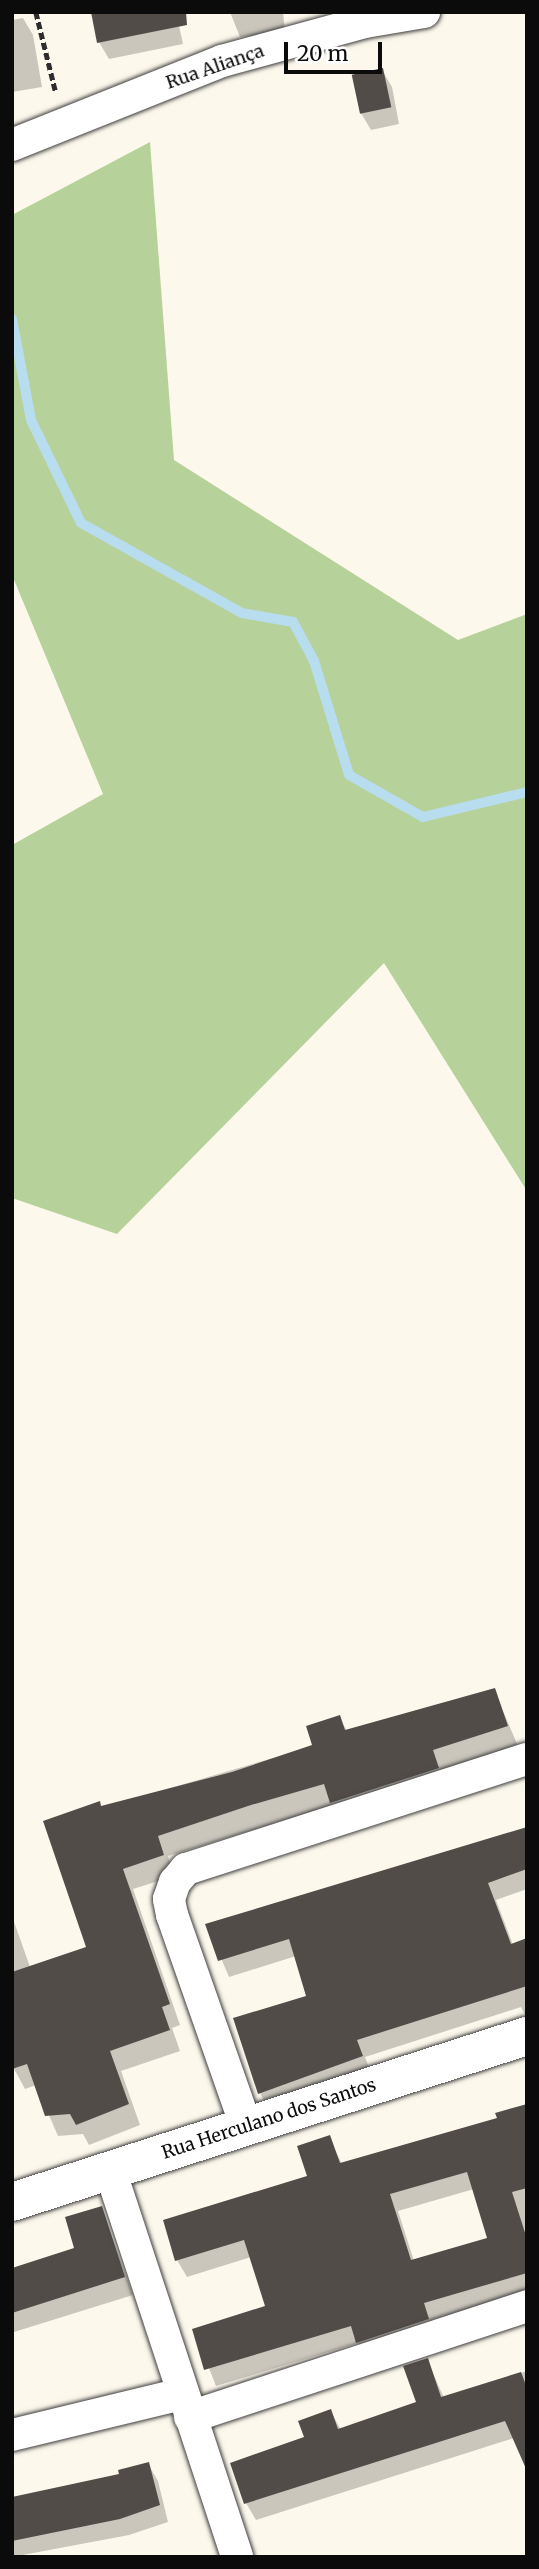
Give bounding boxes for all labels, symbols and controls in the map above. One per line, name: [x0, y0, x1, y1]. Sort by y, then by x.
scale bar: [287, 28, 385, 72]
street label: Rua Aliança: [163, 40, 267, 94]
text: 20 m: [297, 40, 348, 67]
street label: Rua Herculano dos Santos: [159, 2074, 379, 2164]

